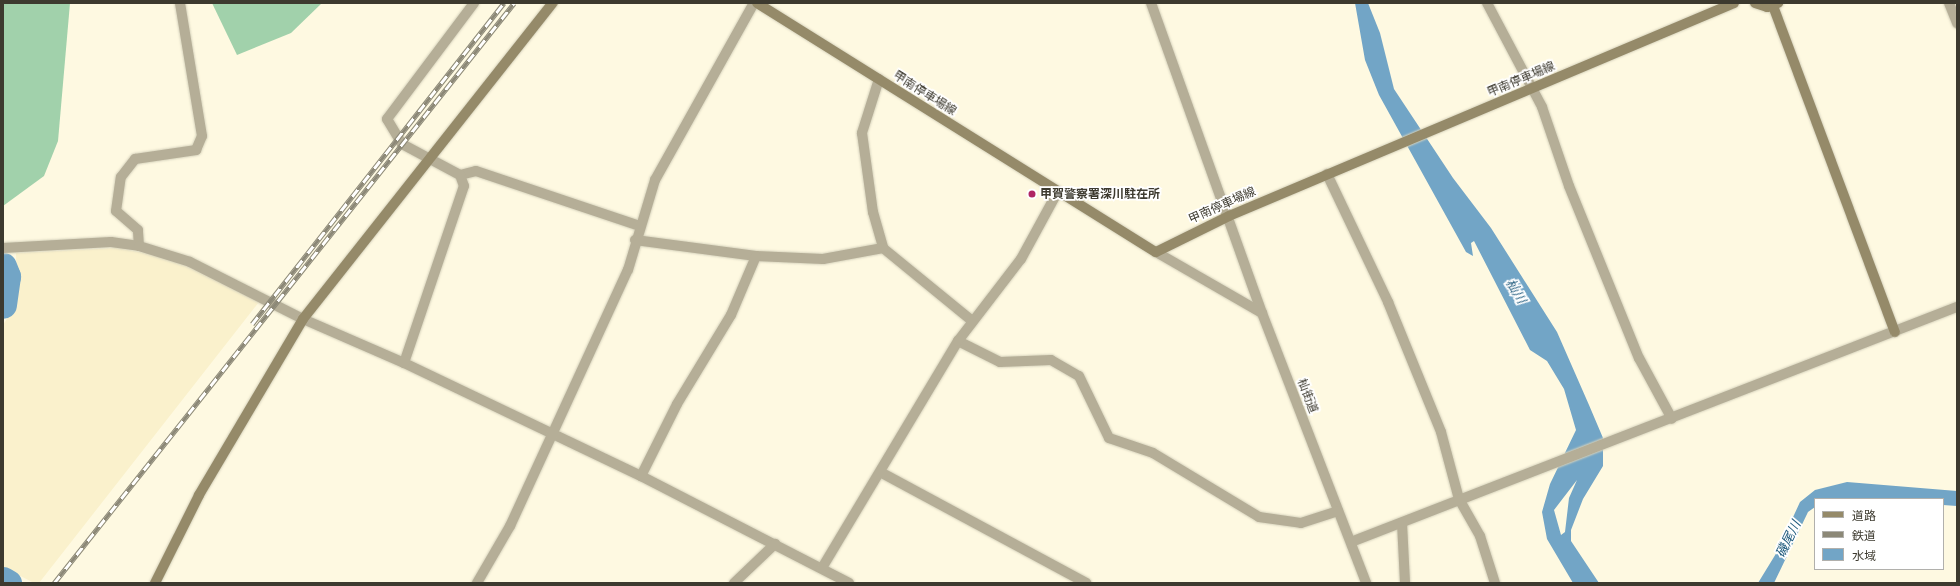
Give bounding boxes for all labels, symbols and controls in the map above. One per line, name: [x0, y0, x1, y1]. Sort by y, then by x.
street label: 甲南停車場線: [1485, 58, 1557, 100]
street label: 甲南停車場線: [891, 68, 959, 118]
street label: 甲南停車場線: [1186, 184, 1258, 226]
place label: 甲賀警察署深川駐在所: [1040, 187, 1160, 201]
marker: 甲賀警察署深川駐在所: [1027, 189, 1037, 199]
water label: 杣川: [1503, 276, 1529, 306]
street label: 杣街道: [1295, 377, 1321, 415]
legend: [1814, 498, 1944, 570]
text: 道路: [1852, 508, 1876, 523]
water label: 磯尾川: [1772, 518, 1804, 560]
text: 鉄道: [1852, 528, 1876, 543]
text: 水域: [1852, 548, 1876, 563]

